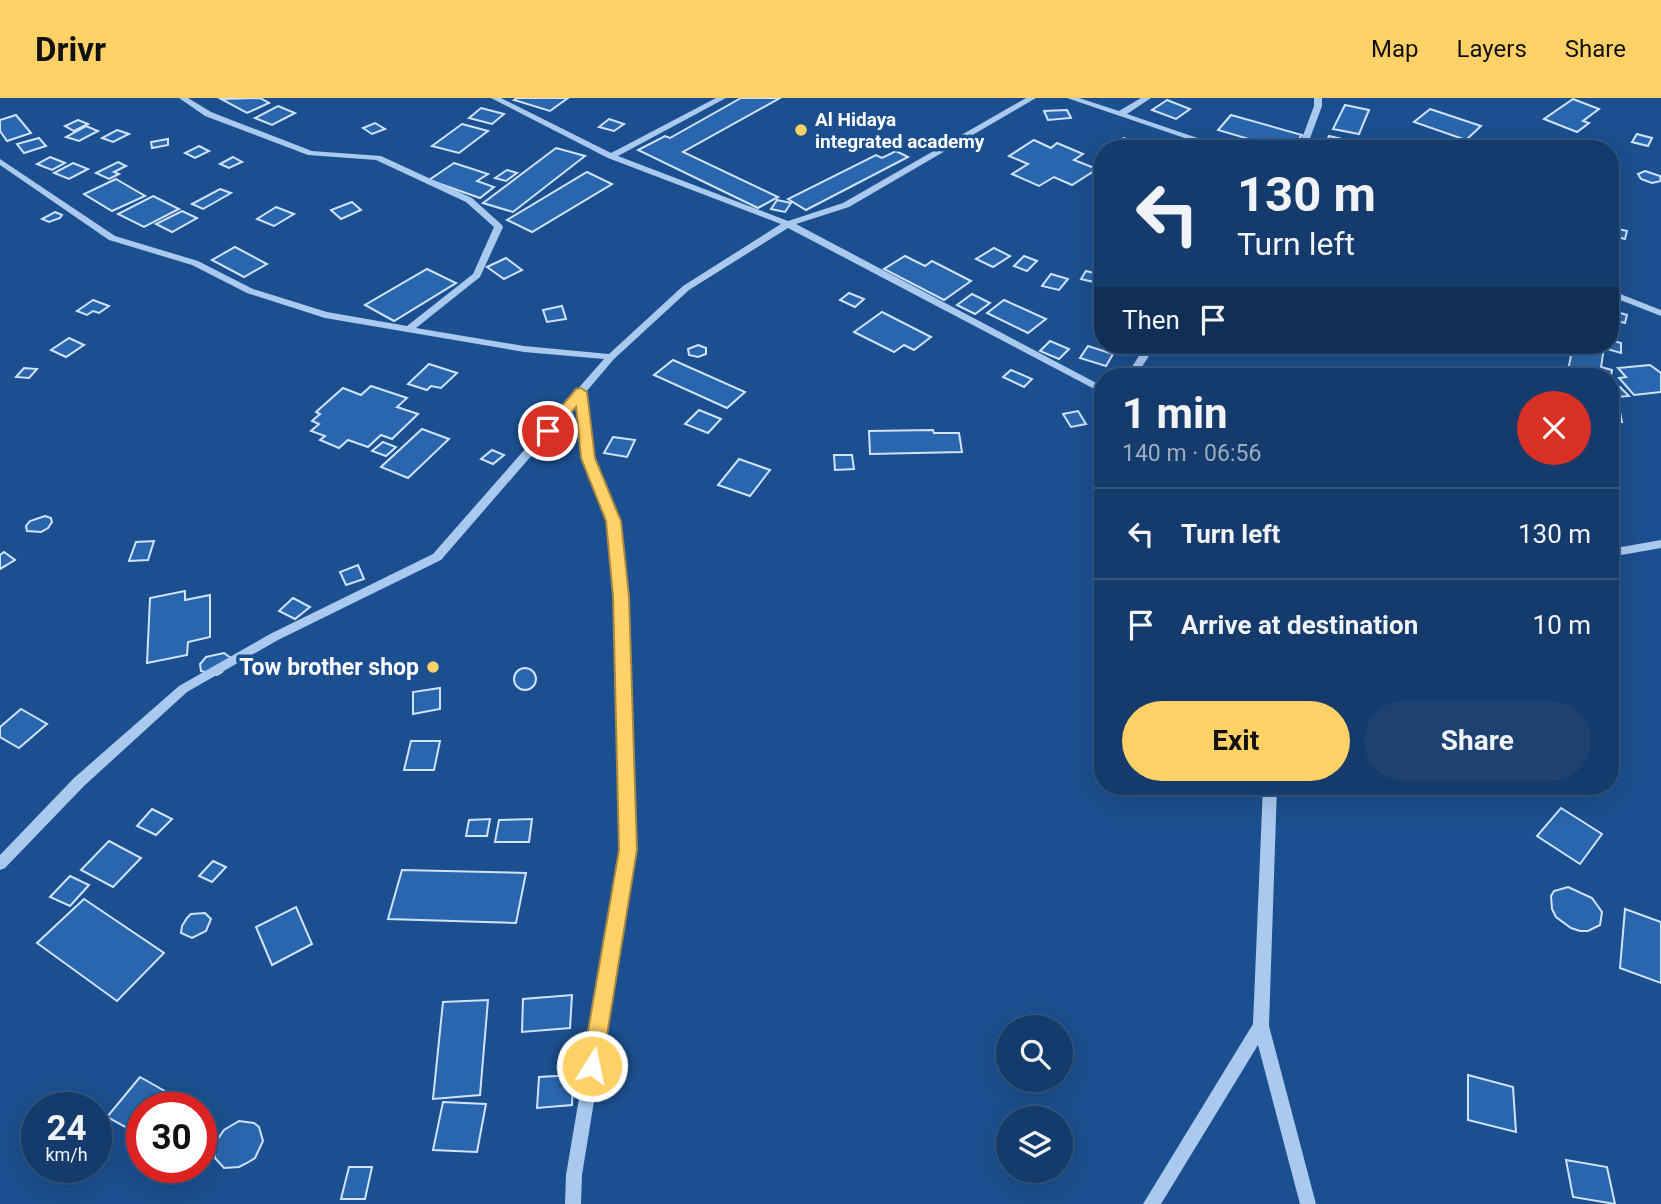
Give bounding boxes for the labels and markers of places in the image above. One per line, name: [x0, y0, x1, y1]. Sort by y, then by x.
place label: Al Hidaya integrated academy: [815, 108, 985, 153]
marker: Al Hidaya integrated academy: [793, 122, 809, 138]
pin: [518, 401, 578, 461]
place label: Tow brother shop: [239, 654, 419, 681]
marker: Tow brother shop: [425, 659, 441, 675]

